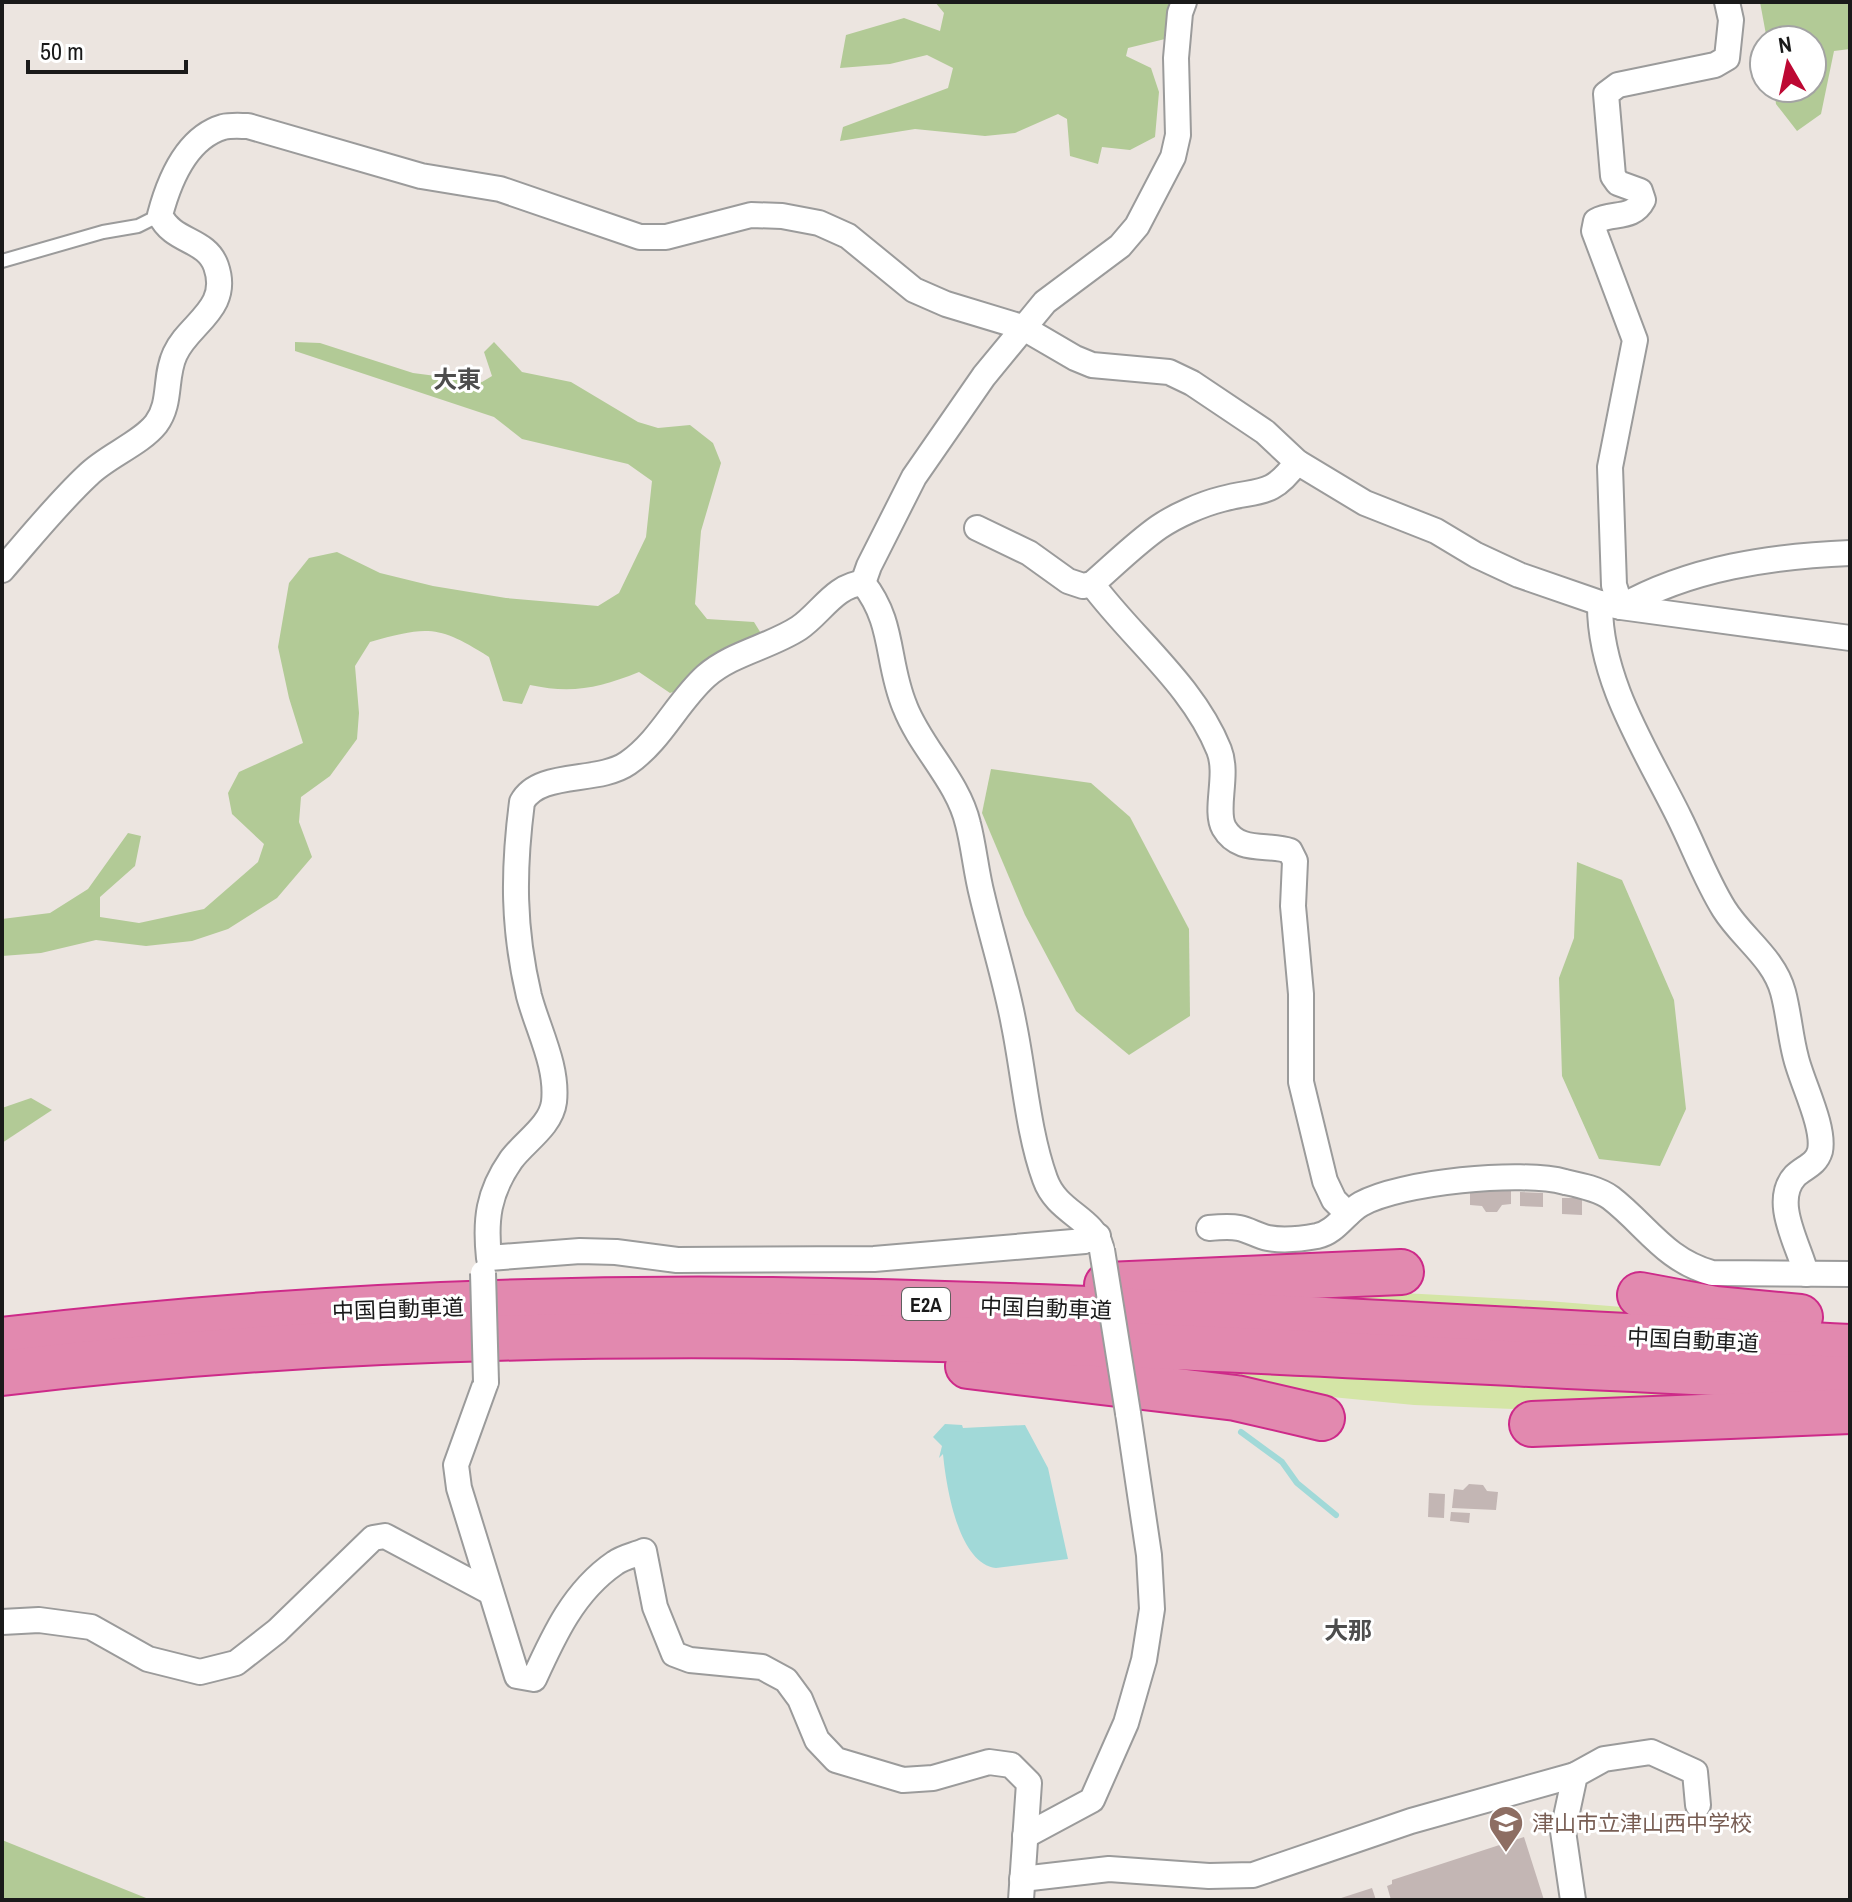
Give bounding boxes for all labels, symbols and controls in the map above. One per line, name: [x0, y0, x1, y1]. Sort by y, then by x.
scale bar: [28, 24, 186, 74]
north arrow: [1748, 24, 1828, 104]
text: N: [1776, 28, 1794, 60]
text: 50 m: [40, 35, 84, 67]
district label: 大東: [433, 363, 481, 395]
road number: E2A: [902, 1288, 950, 1320]
street label: 中国自動車道: [980, 1291, 1112, 1325]
street label: 中国自動車道: [332, 1292, 464, 1326]
street label: 中国自動車道: [1626, 1322, 1760, 1358]
district label: 大那: [1324, 1614, 1372, 1646]
school or university icon: 津山市立津山西中学校: [1487, 1804, 1525, 1854]
place label: 津山市立津山西中学校: [1532, 1808, 1752, 1838]

